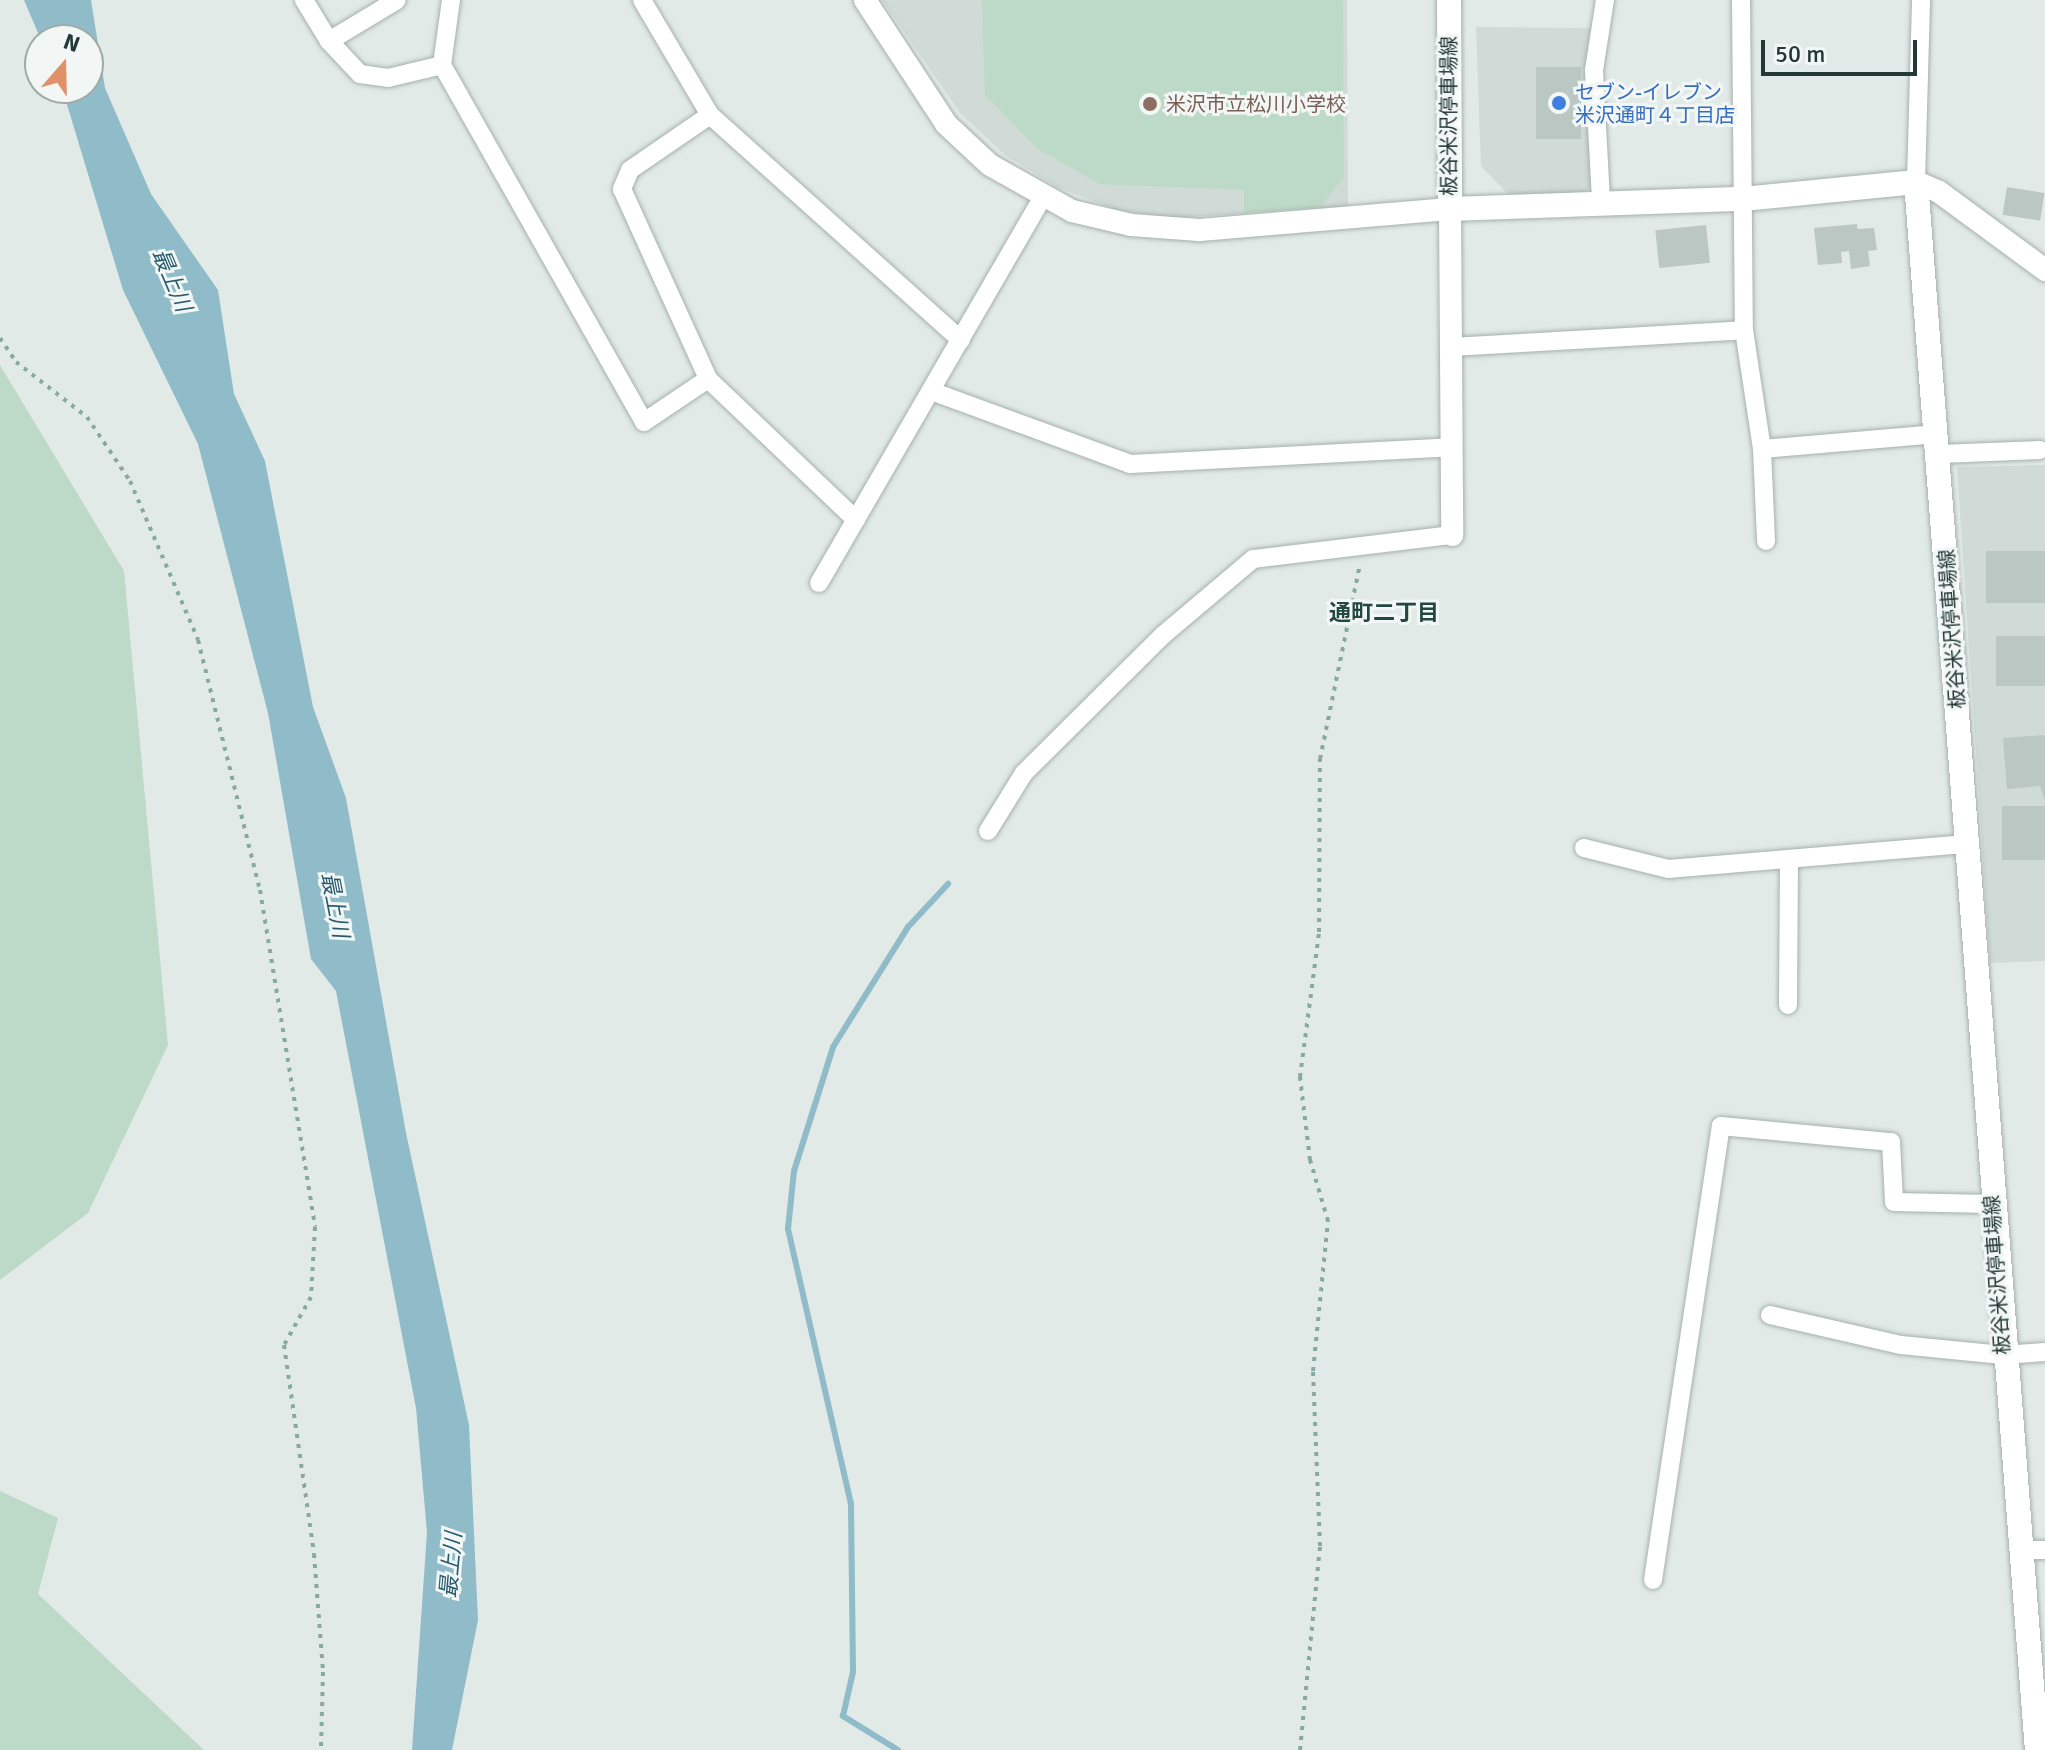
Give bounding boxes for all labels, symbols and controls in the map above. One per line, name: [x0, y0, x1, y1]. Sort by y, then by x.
north arrow: [24, 24, 104, 104]
scale bar: [1765, 24, 1921, 74]
text: N: [60, 28, 84, 58]
street label: 板谷米沢停車場線: [1437, 36, 1461, 196]
text: 50 m: [1775, 39, 1825, 69]
place label: セブン-イレブン 米沢通町４丁目店: [1575, 80, 1735, 127]
place label: 米沢市立松川小学校: [1166, 92, 1346, 116]
marker: セブン-イレブン 米沢通町４丁目店: [1550, 94, 1568, 112]
marker: 米沢市立松川小学校: [1141, 95, 1159, 113]
water label: 最上川: [147, 244, 197, 316]
street label: 板谷米沢停車場線: [1934, 548, 1970, 710]
district label: 通町二丁目: [1329, 600, 1439, 626]
water label: 最上川: [316, 870, 354, 940]
street label: 板谷米沢停車場線: [1979, 1194, 2015, 1356]
water label: 最上川: [435, 1531, 467, 1599]

